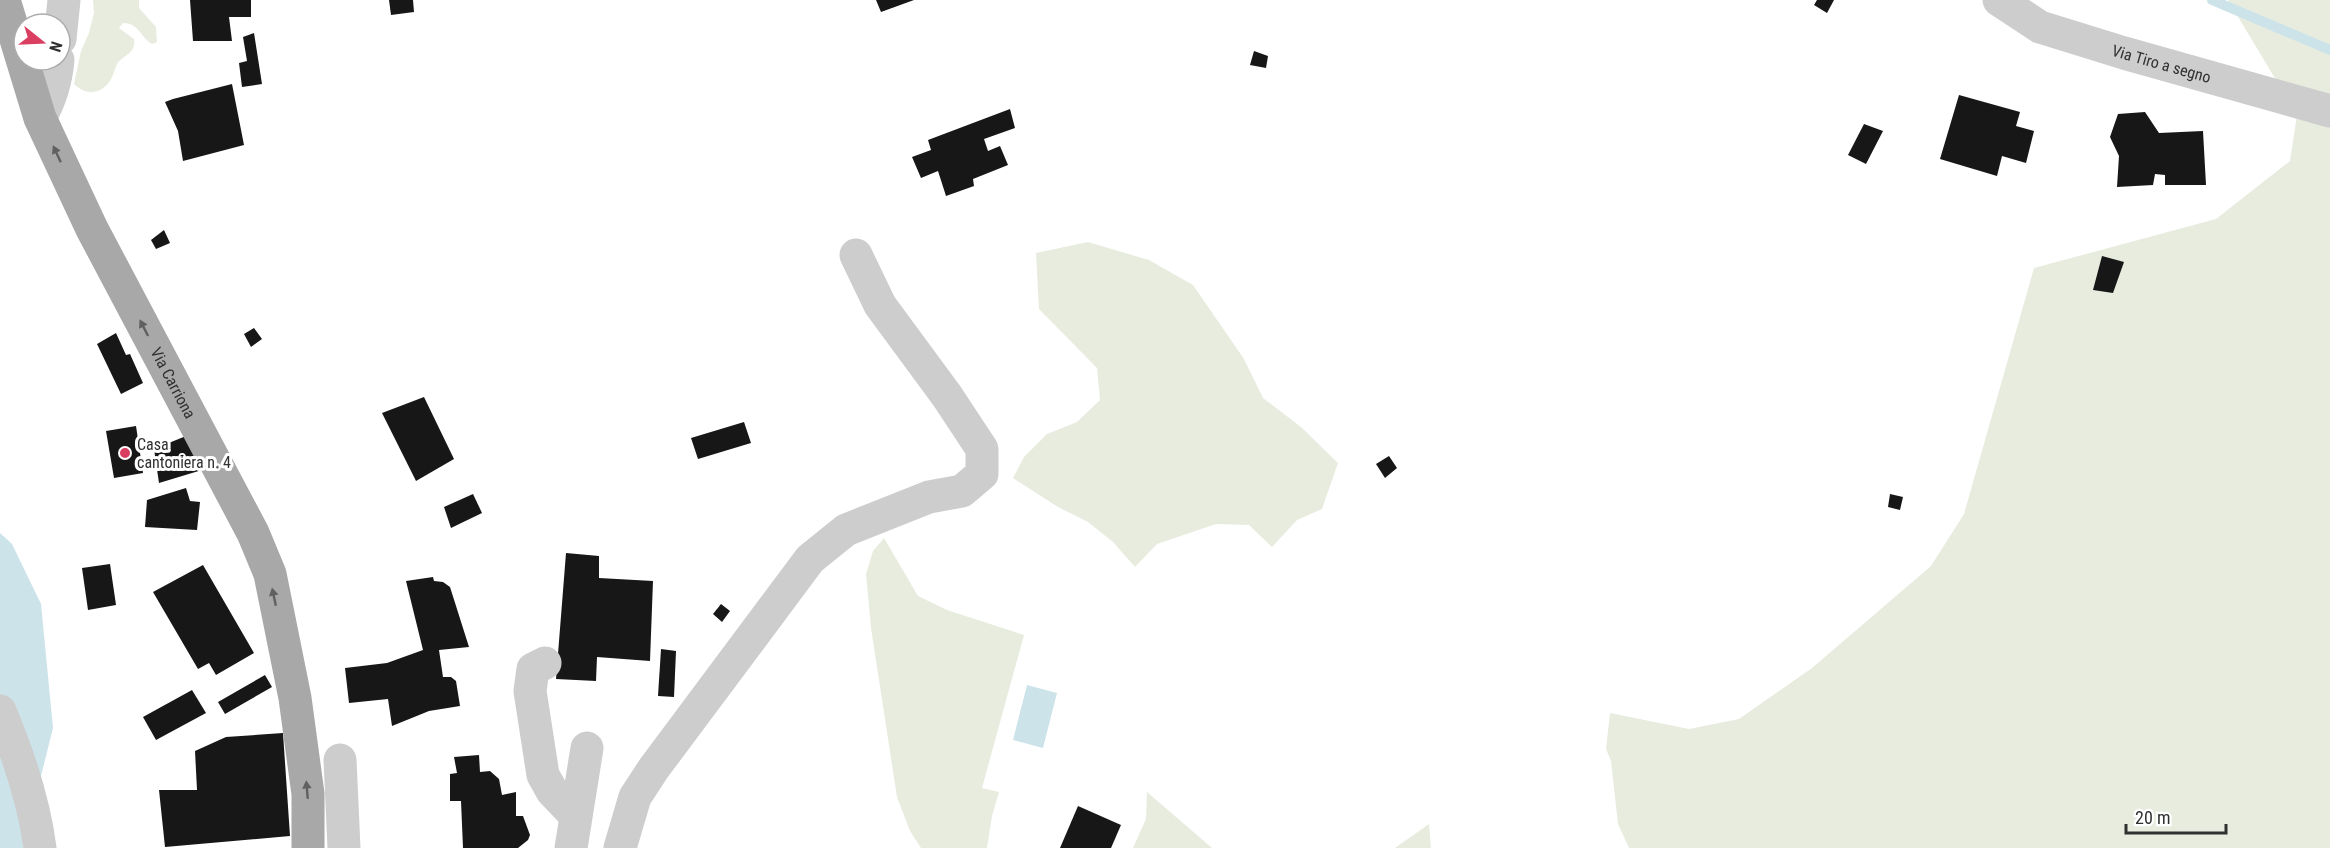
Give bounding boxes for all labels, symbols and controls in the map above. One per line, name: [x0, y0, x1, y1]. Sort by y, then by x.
north arrow: [12, 12, 72, 72]
text: N: [45, 39, 66, 54]
street label: Via Tiro a segno: [2110, 41, 2213, 87]
one-way arrow: [52, 145, 61, 162]
one-way arrow: [139, 320, 149, 337]
street label: Via Carriona: [146, 344, 200, 422]
place label: Casa cantoniera n. 4: [137, 435, 231, 472]
marker: Casa cantoniera n. 4: [118, 446, 132, 460]
one-way arrow: [269, 588, 278, 607]
one-way arrow: [302, 780, 312, 799]
scale bar: [2126, 797, 2226, 835]
text: 20 m: [2135, 807, 2170, 828]

